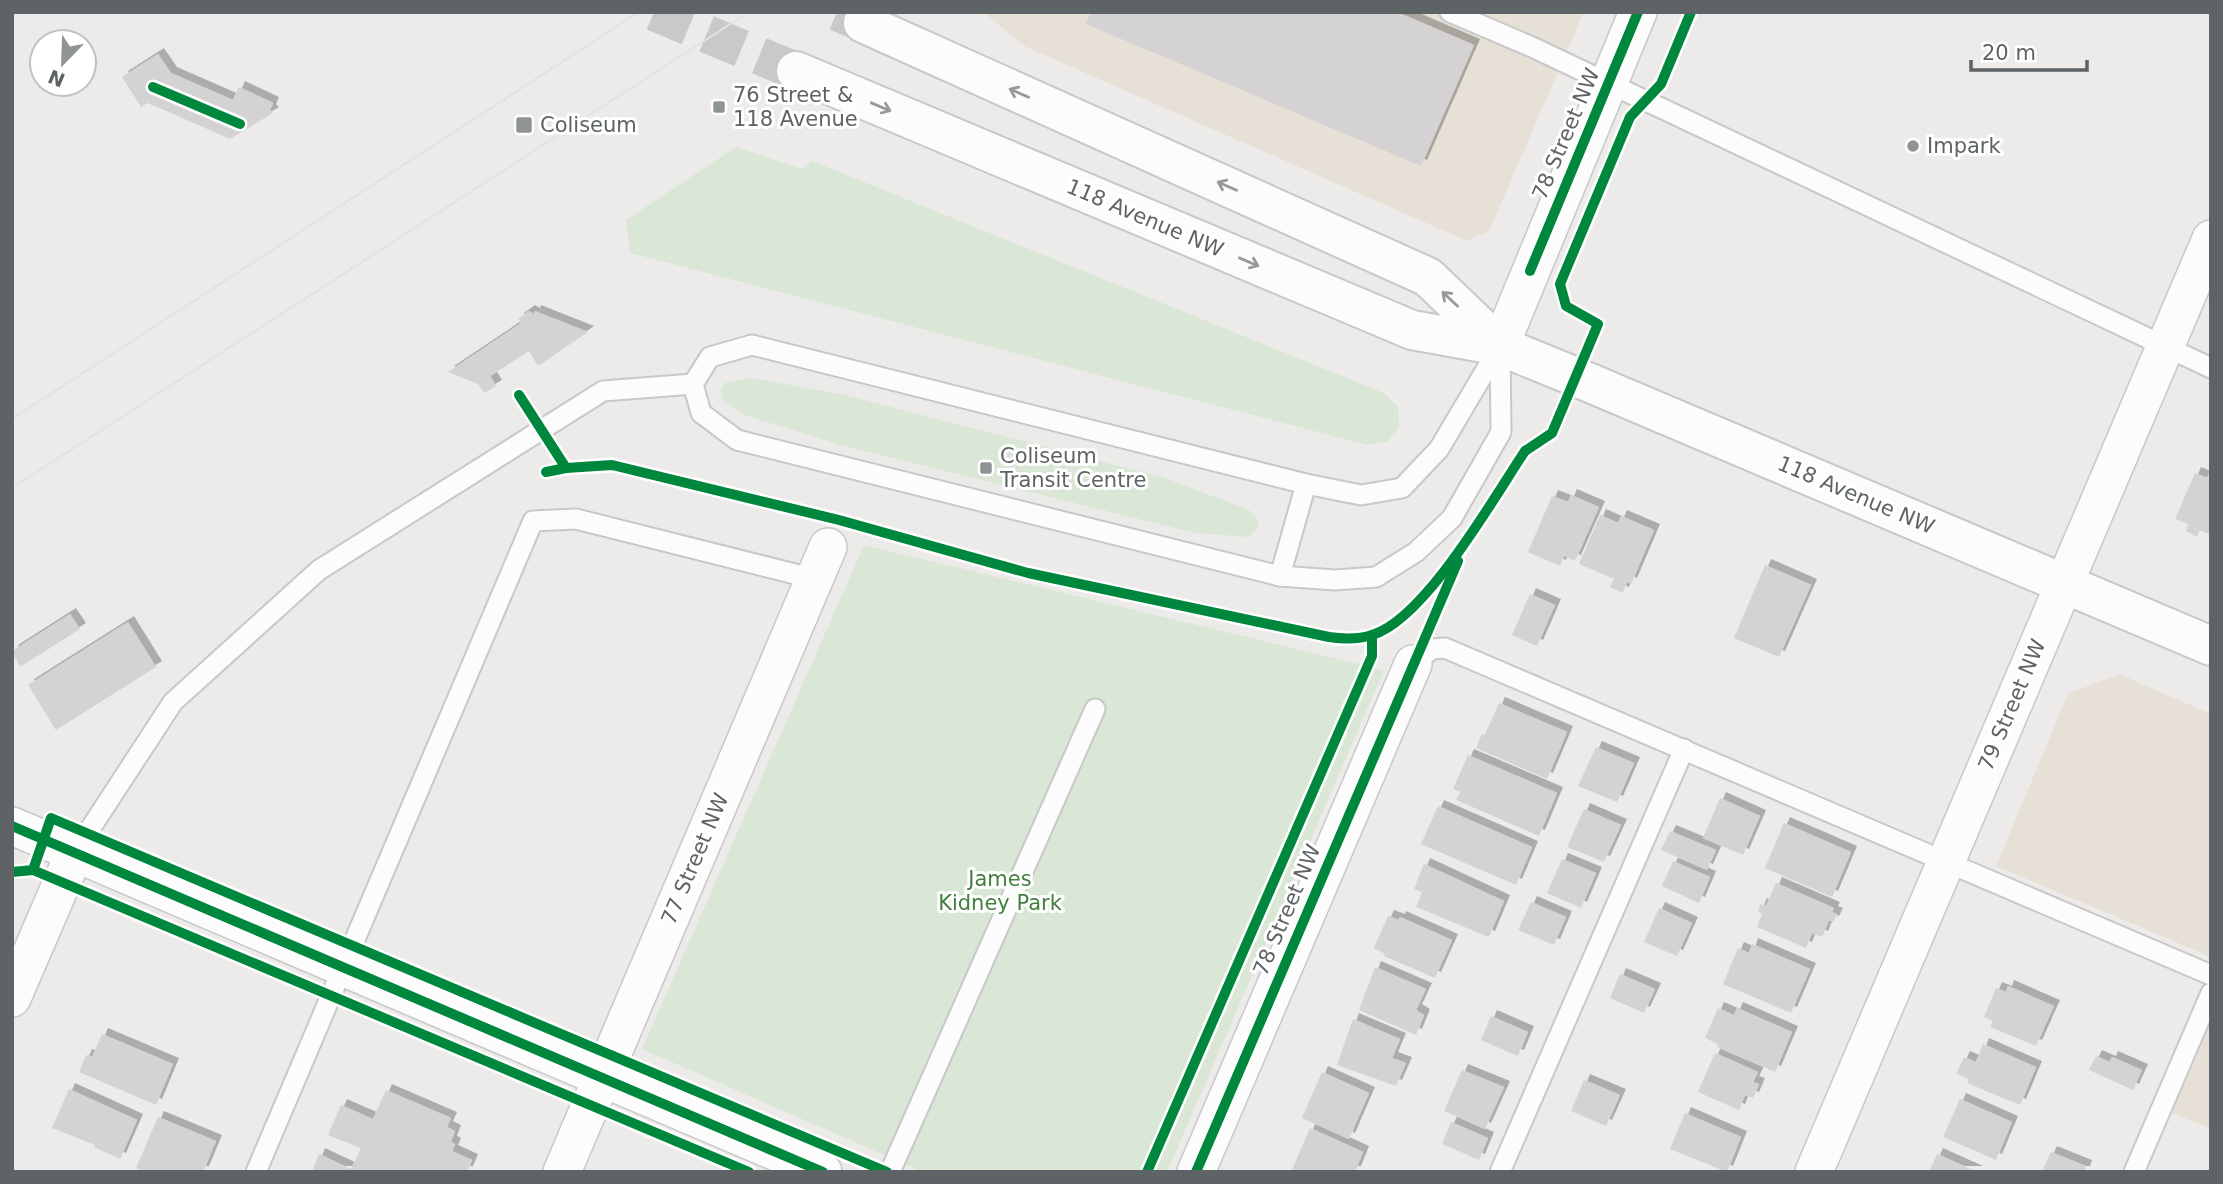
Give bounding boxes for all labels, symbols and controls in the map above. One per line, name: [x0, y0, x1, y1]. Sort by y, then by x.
north arrow: [28, 28, 98, 98]
scale bar: [1971, 28, 2086, 72]
text: 20 m: [1982, 41, 2036, 65]
street label: 78 Street NW: [1528, 64, 1605, 203]
text: N: [45, 65, 68, 92]
place label: 76 Street & 118 Avenue: [733, 83, 858, 131]
one-way arrow: [1009, 85, 1031, 98]
marker: 76 Street & 118 Avenue: [711, 99, 727, 115]
one-way arrow: [870, 101, 891, 114]
place label: Coliseum: [540, 113, 637, 137]
marker: Coliseum: [514, 115, 534, 135]
place label: Impark: [1927, 134, 2001, 158]
marker: Impark: [1905, 138, 1921, 154]
street label: 118 Avenue NW: [1063, 174, 1227, 262]
one-way arrow: [1217, 179, 1238, 192]
one-way arrow: [1238, 256, 1259, 269]
one-way arrow: [1442, 290, 1459, 307]
place label: Coliseum Transit Centre: [999, 444, 1146, 492]
street label: 118 Avenue NW: [1774, 451, 1938, 539]
marker: Coliseum Transit Centre: [978, 460, 994, 476]
street label: 79 Street NW: [1974, 635, 2051, 774]
street label: 77 Street NW: [657, 789, 734, 928]
street label: 78 Street NW: [1249, 840, 1326, 979]
park label: James Kidney Park: [938, 867, 1063, 915]

